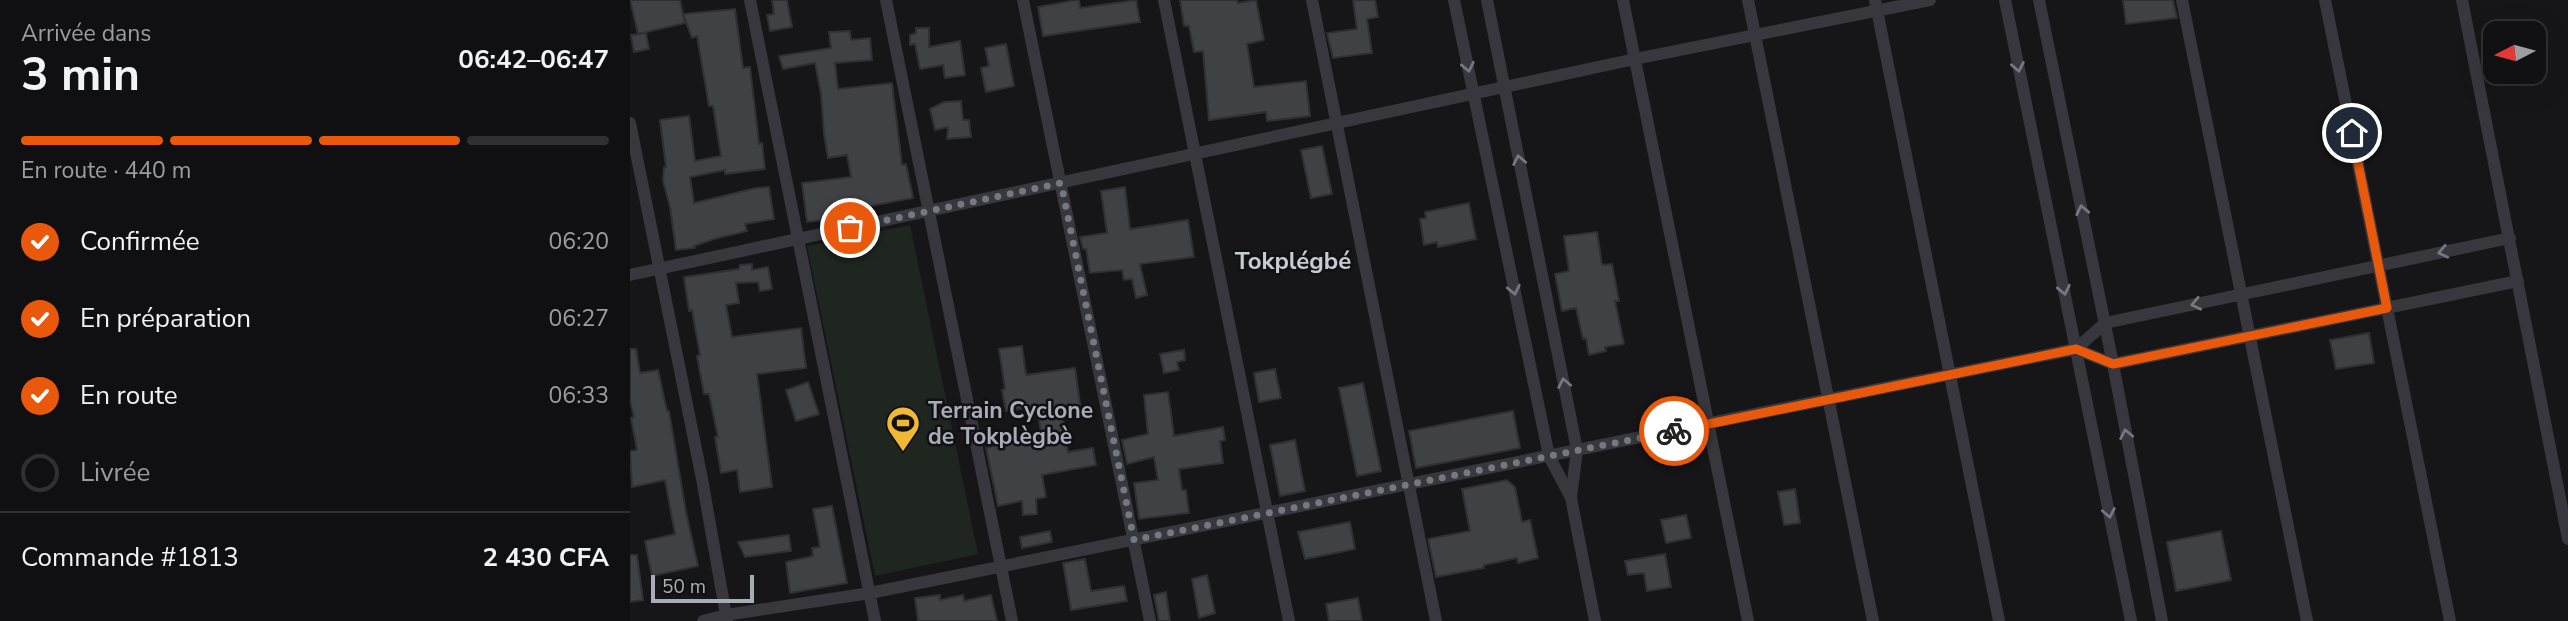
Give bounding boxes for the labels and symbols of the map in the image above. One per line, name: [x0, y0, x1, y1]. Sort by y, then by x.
north arrow: [2483, 21, 2546, 84]
one-way arrow: [1460, 61, 1475, 73]
one-way arrow: [2010, 61, 2025, 73]
pin: [2322, 103, 2382, 163]
one-way arrow: [1512, 154, 1527, 166]
pin: [820, 198, 880, 258]
one-way arrow: [2075, 204, 2090, 216]
one-way arrow: [2437, 243, 2449, 258]
district label: Tokplégbé: [1235, 245, 1351, 277]
one-way arrow: [1506, 284, 1521, 296]
one-way arrow: [2055, 284, 2070, 296]
one-way arrow: [2190, 295, 2202, 310]
one-way arrow: [1557, 377, 1572, 389]
place label: Terrain Cyclone de Tokplègbè: [928, 395, 1093, 452]
courier: [1639, 396, 1709, 466]
sports icon: Terrain Cyclone de Tokplègbè: [884, 404, 922, 453]
one-way arrow: [2120, 428, 2135, 440]
one-way arrow: [2100, 507, 2115, 519]
scale bar: [651, 572, 754, 604]

